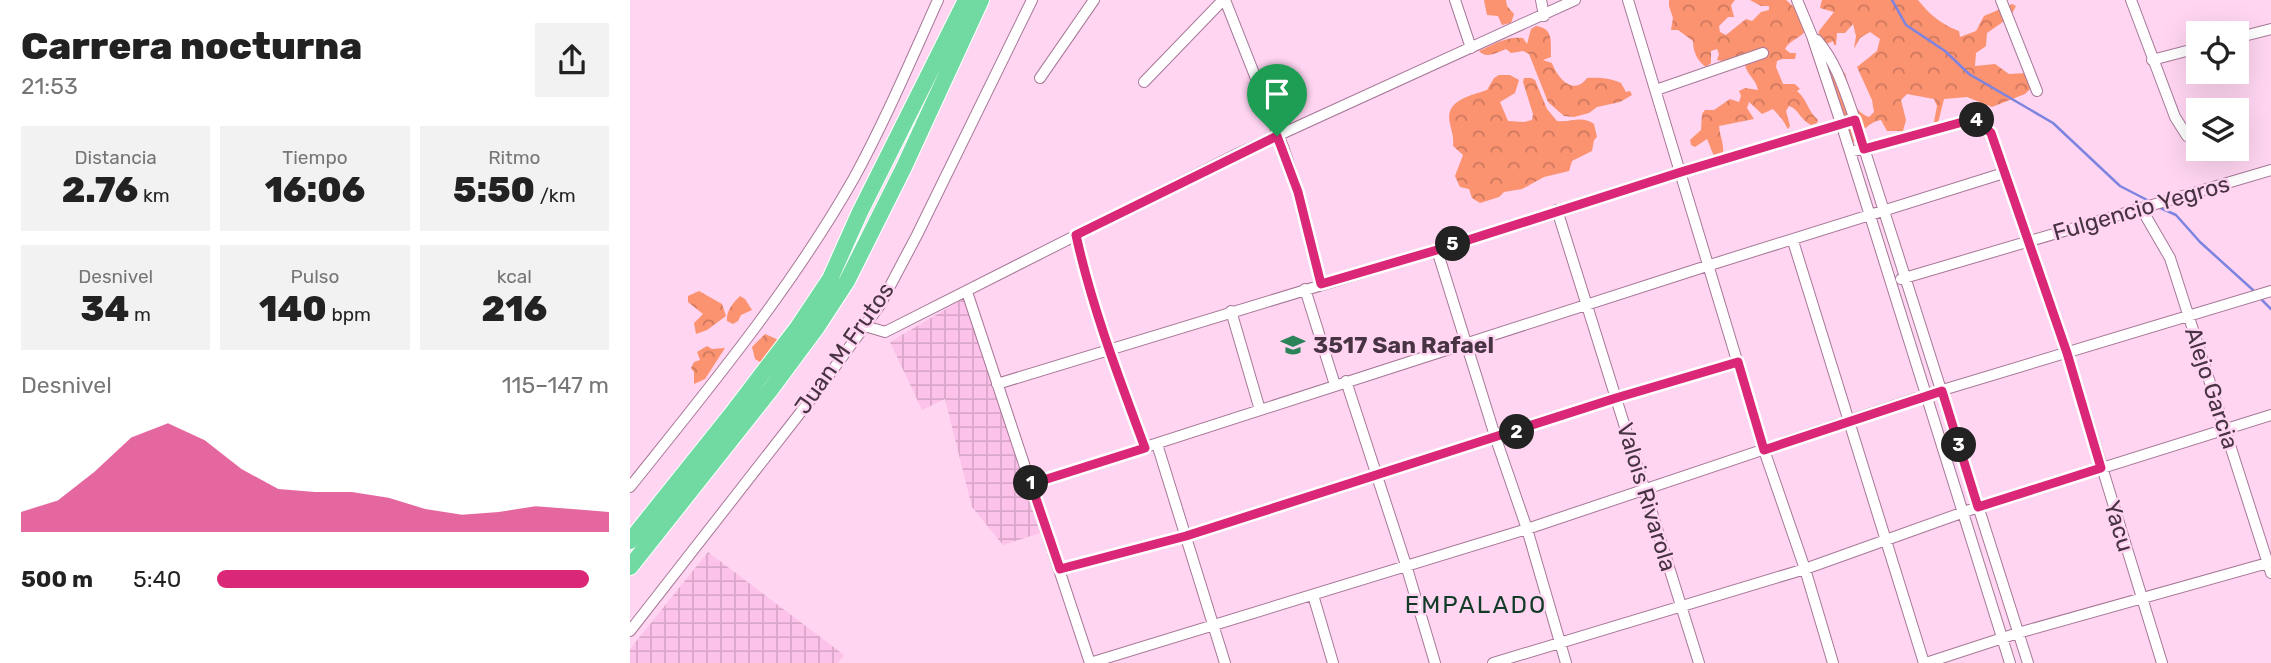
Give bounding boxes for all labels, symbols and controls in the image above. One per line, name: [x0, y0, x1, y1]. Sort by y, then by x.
map controls: [2186, 21, 2249, 161]
button: locate: [2186, 21, 2249, 84]
text: Carrera nocturna: [21, 23, 362, 69]
button: share: [535, 23, 609, 97]
pin: [1247, 64, 1307, 136]
text: 21:53: [21, 72, 78, 100]
icon: arrive: [1258, 75, 1296, 113]
button: layers: [2186, 98, 2249, 161]
pin: 4: [1960, 102, 1994, 138]
text: 4: [1970, 108, 1983, 131]
text: Distancia: [74, 146, 157, 169]
text: Tiempo: [282, 146, 348, 169]
text: Ritmo: [488, 146, 540, 169]
text: 2.76: [62, 169, 138, 211]
text: 16:06: [265, 169, 365, 211]
text: 5:50: [453, 169, 535, 211]
street label: Fulgencio Yegros: [2049, 169, 2233, 247]
text: km: [138, 184, 170, 207]
text: /km: [535, 184, 576, 207]
pin: 5: [1436, 226, 1470, 262]
text: 5: [1446, 232, 1459, 255]
text: Desnivel: [78, 265, 153, 288]
text: Pulso: [291, 265, 339, 288]
text: kcal: [497, 265, 532, 288]
street label: Juan M Frutos: [788, 277, 900, 419]
text: 34: [81, 288, 129, 330]
text: 140: [259, 288, 327, 330]
text: 216: [482, 288, 547, 330]
text: m: [129, 303, 151, 326]
text: bpm: [327, 303, 371, 326]
street label: Alejo Garcia: [2179, 324, 2245, 452]
school or university icon: 3517 San Rafael: [1279, 331, 1307, 359]
place label: 3517 San Rafael: [1313, 331, 1494, 359]
text: Desnivel: [21, 371, 112, 399]
text: 115–147 m: [502, 371, 609, 399]
pin: 2: [1500, 414, 1534, 450]
street label: Valois Rivarola: [1611, 419, 1683, 575]
text: 2: [1510, 420, 1523, 443]
pin: 3: [1942, 428, 1976, 462]
text: 3: [1952, 433, 1965, 456]
pin: 1: [1014, 466, 1048, 500]
text: 1: [1026, 471, 1035, 494]
street label: Yacu: [2098, 497, 2140, 555]
text: 500 m: [21, 565, 93, 593]
text: 5:40: [133, 565, 181, 593]
district label: EMPALADO: [1405, 591, 1547, 619]

